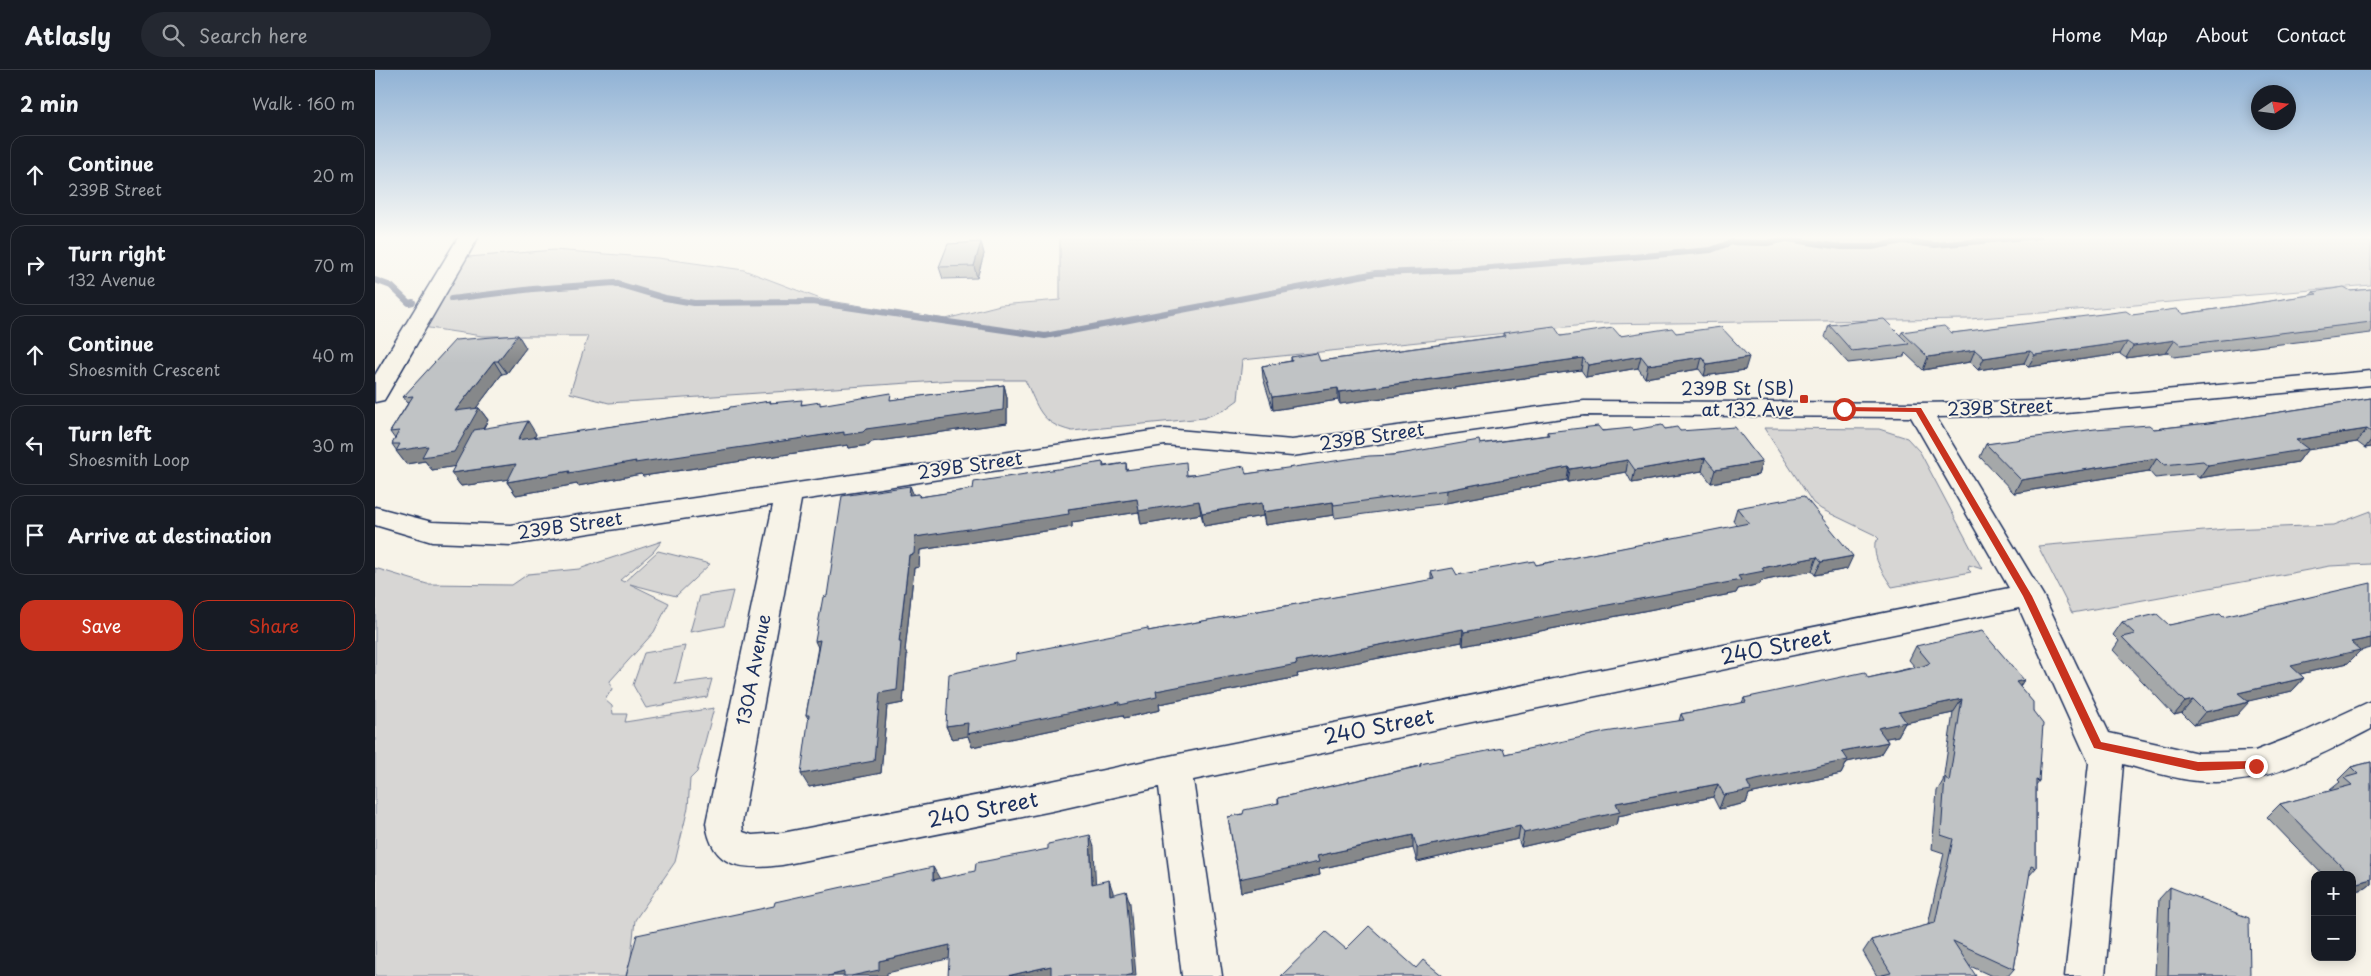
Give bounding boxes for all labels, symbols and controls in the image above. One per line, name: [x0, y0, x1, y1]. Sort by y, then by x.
search box: [141, 12, 491, 57]
text: Atlasly: [25, 17, 111, 53]
icon: search: [159, 21, 187, 49]
text: Search here: [199, 21, 308, 49]
text: Home: [2051, 21, 2101, 48]
text: Map: [2129, 21, 2168, 48]
text: About: [2196, 21, 2248, 48]
text: Contact: [2276, 21, 2346, 48]
north arrow: [2251, 85, 2296, 130]
text: 2 min: [20, 87, 79, 119]
text: Walk · 160 m: [252, 91, 355, 115]
text: Continue: [68, 149, 154, 177]
icon: ahead: [21, 161, 49, 189]
text: 20 m: [313, 163, 354, 187]
text: 239B Street: [68, 177, 162, 201]
text: Turn right: [68, 239, 166, 267]
icon: right: [21, 251, 49, 279]
text: 70 m: [314, 253, 354, 277]
text: 132 Avenue: [68, 267, 155, 291]
text: Continue: [68, 329, 154, 357]
icon: ahead: [21, 341, 49, 369]
text: 40 m: [312, 343, 354, 367]
text: Shoesmith Crescent: [68, 357, 220, 381]
place label: 239B St (SB) at 132 Ave: [1681, 374, 1794, 422]
street label: 239B Street: [1947, 391, 2053, 422]
marker: 239B St (SB) at 132 Ave: [1798, 393, 1810, 405]
route start: [1833, 398, 1856, 421]
street label: 239B Street: [1318, 415, 1426, 456]
text: Turn left: [68, 419, 152, 447]
icon: left: [21, 431, 49, 459]
text: 30 m: [312, 433, 354, 457]
street label: 239B Street: [916, 444, 1024, 485]
text: Shoesmith Loop: [68, 447, 190, 471]
street label: 239B Street: [516, 504, 624, 545]
icon: arrive: [21, 521, 49, 549]
text: Arrive at destination: [68, 521, 272, 549]
button: Save: [20, 600, 183, 651]
button: Share: [193, 600, 355, 651]
street label: 130A Avenue: [728, 612, 777, 728]
street label: 240 Street: [1718, 619, 1833, 671]
street label: 240 Street: [1321, 699, 1436, 751]
route end: [2245, 755, 2268, 778]
street label: 240 Street: [925, 782, 1040, 834]
map controls: [2311, 871, 2356, 961]
button: +: [2311, 871, 2356, 916]
button: −: [2311, 916, 2356, 961]

